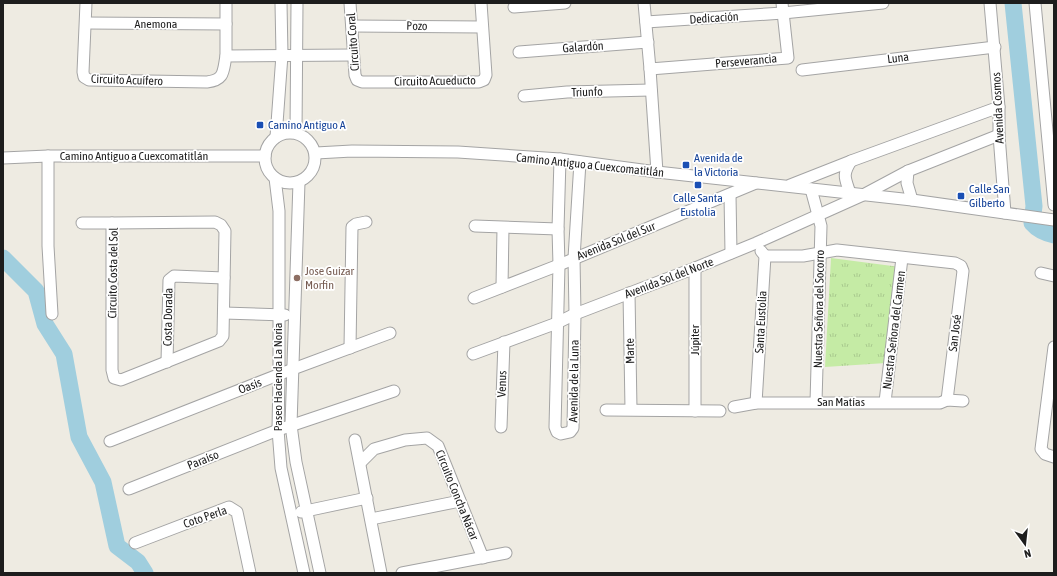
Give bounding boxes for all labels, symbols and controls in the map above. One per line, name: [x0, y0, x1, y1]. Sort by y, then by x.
street label: Dedicación: [689, 9, 739, 27]
street label: Circuito Coral: [344, 12, 362, 72]
street label: Anemona: [135, 17, 177, 31]
street label: Pozo: [406, 19, 428, 33]
street label: Galardón: [562, 39, 604, 55]
street label: Luna: [886, 50, 910, 66]
street label: Perseverancia: [714, 51, 778, 71]
street label: Circuito Acuífero: [91, 72, 164, 88]
street label: Avenida Cosmos: [989, 72, 1007, 144]
street label: Circuito Acueducto: [394, 73, 476, 89]
street label: Triunfo: [571, 84, 603, 100]
place label: Camino Antiguo A: [268, 118, 346, 132]
marker: Camino Antiguo A: [255, 120, 265, 130]
street label: Camino Antiguo a Cuexcomatitlán: [60, 149, 208, 163]
street label: Camino Antiguo a Cuexcomatitlán: [515, 150, 665, 180]
place label: Avenida de la Victoria: [694, 151, 743, 179]
marker: Avenida de la Victoria: [681, 160, 691, 170]
marker: Calle Santa Eustolia: [693, 180, 703, 190]
place label: Calle San Gilberto: [969, 182, 1010, 210]
place label: Calle Santa Eustolia: [673, 191, 723, 219]
marker: Calle San Gilberto: [956, 191, 966, 201]
street label: Avenida Sol del Sur: [575, 219, 658, 263]
street label: Circuito Costa del Sol: [105, 227, 121, 319]
street label: Nuestra Señora del Socorro: [811, 249, 827, 368]
street label: Avenida Sol del Norte: [623, 255, 715, 301]
place label: Jose Guizar Morfin: [305, 264, 355, 292]
street label: Nuestra Señora del Carmen: [880, 270, 908, 390]
marker: Jose Guizar Morfin: [292, 273, 302, 283]
street label: Costa Dorada: [160, 288, 176, 346]
street label: Santa Eustolia: [752, 290, 770, 354]
street label: San José: [946, 314, 964, 352]
street label: Paseo Hacienda La Noria: [271, 323, 285, 431]
street label: Júpiter: [688, 324, 702, 355]
street label: Marte: [623, 338, 637, 364]
street label: Avenida de la Luna: [566, 340, 582, 422]
street label: Venus: [495, 370, 509, 398]
street label: Oasis: [236, 375, 264, 397]
street label: San Matías: [817, 395, 865, 409]
street label: Paraíso: [185, 447, 221, 473]
street label: Circuito Concha Nácar: [433, 448, 482, 542]
street label: Coto Perla: [181, 503, 229, 531]
north arrow: [1005, 524, 1045, 564]
text: N: [1023, 547, 1032, 560]

